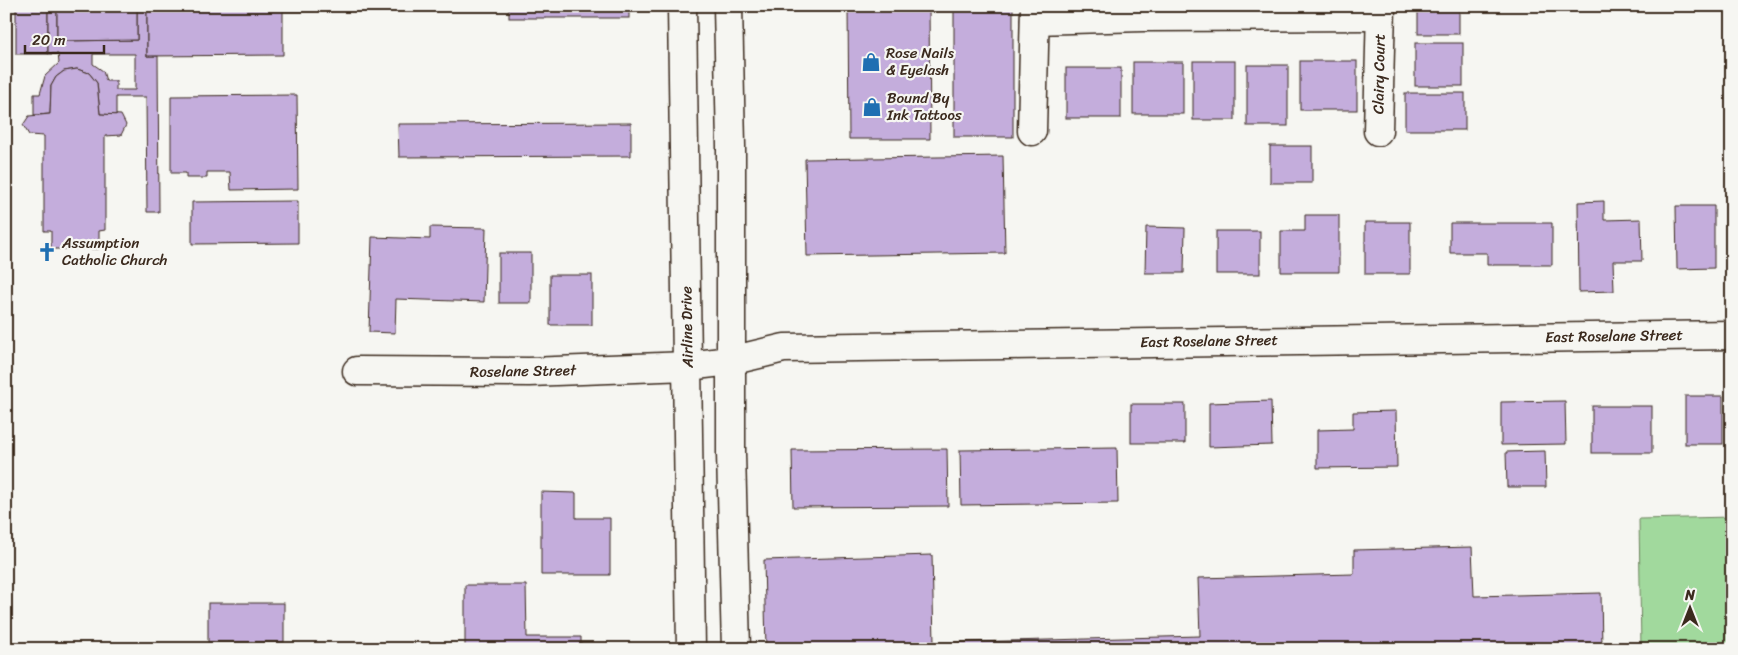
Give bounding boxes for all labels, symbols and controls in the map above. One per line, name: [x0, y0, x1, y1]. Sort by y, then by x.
scale bar: [25, 22, 104, 54]
text: 20 m: [32, 27, 66, 53]
street label: Clairy Court: [1365, 33, 1393, 115]
place label: Rose Nails & Eyelash: [886, 40, 955, 83]
shop icon: Rose Nails & Eyelash: [860, 51, 882, 73]
place label: Bound By Ink Tattoos: [886, 85, 962, 128]
shop icon: Bound By Ink Tattoos: [861, 96, 883, 118]
place label: Assumption Catholic Church: [61, 230, 168, 273]
church icon: Assumption Catholic Church: [36, 241, 58, 263]
street label: Airline Drive: [673, 286, 701, 369]
street label: East Roselane Street: [1545, 322, 1684, 350]
street label: East Roselane Street: [1140, 327, 1279, 355]
street label: Roselane Street: [470, 357, 577, 385]
north arrow: [1666, 582, 1716, 632]
text: N: [1684, 583, 1695, 608]

